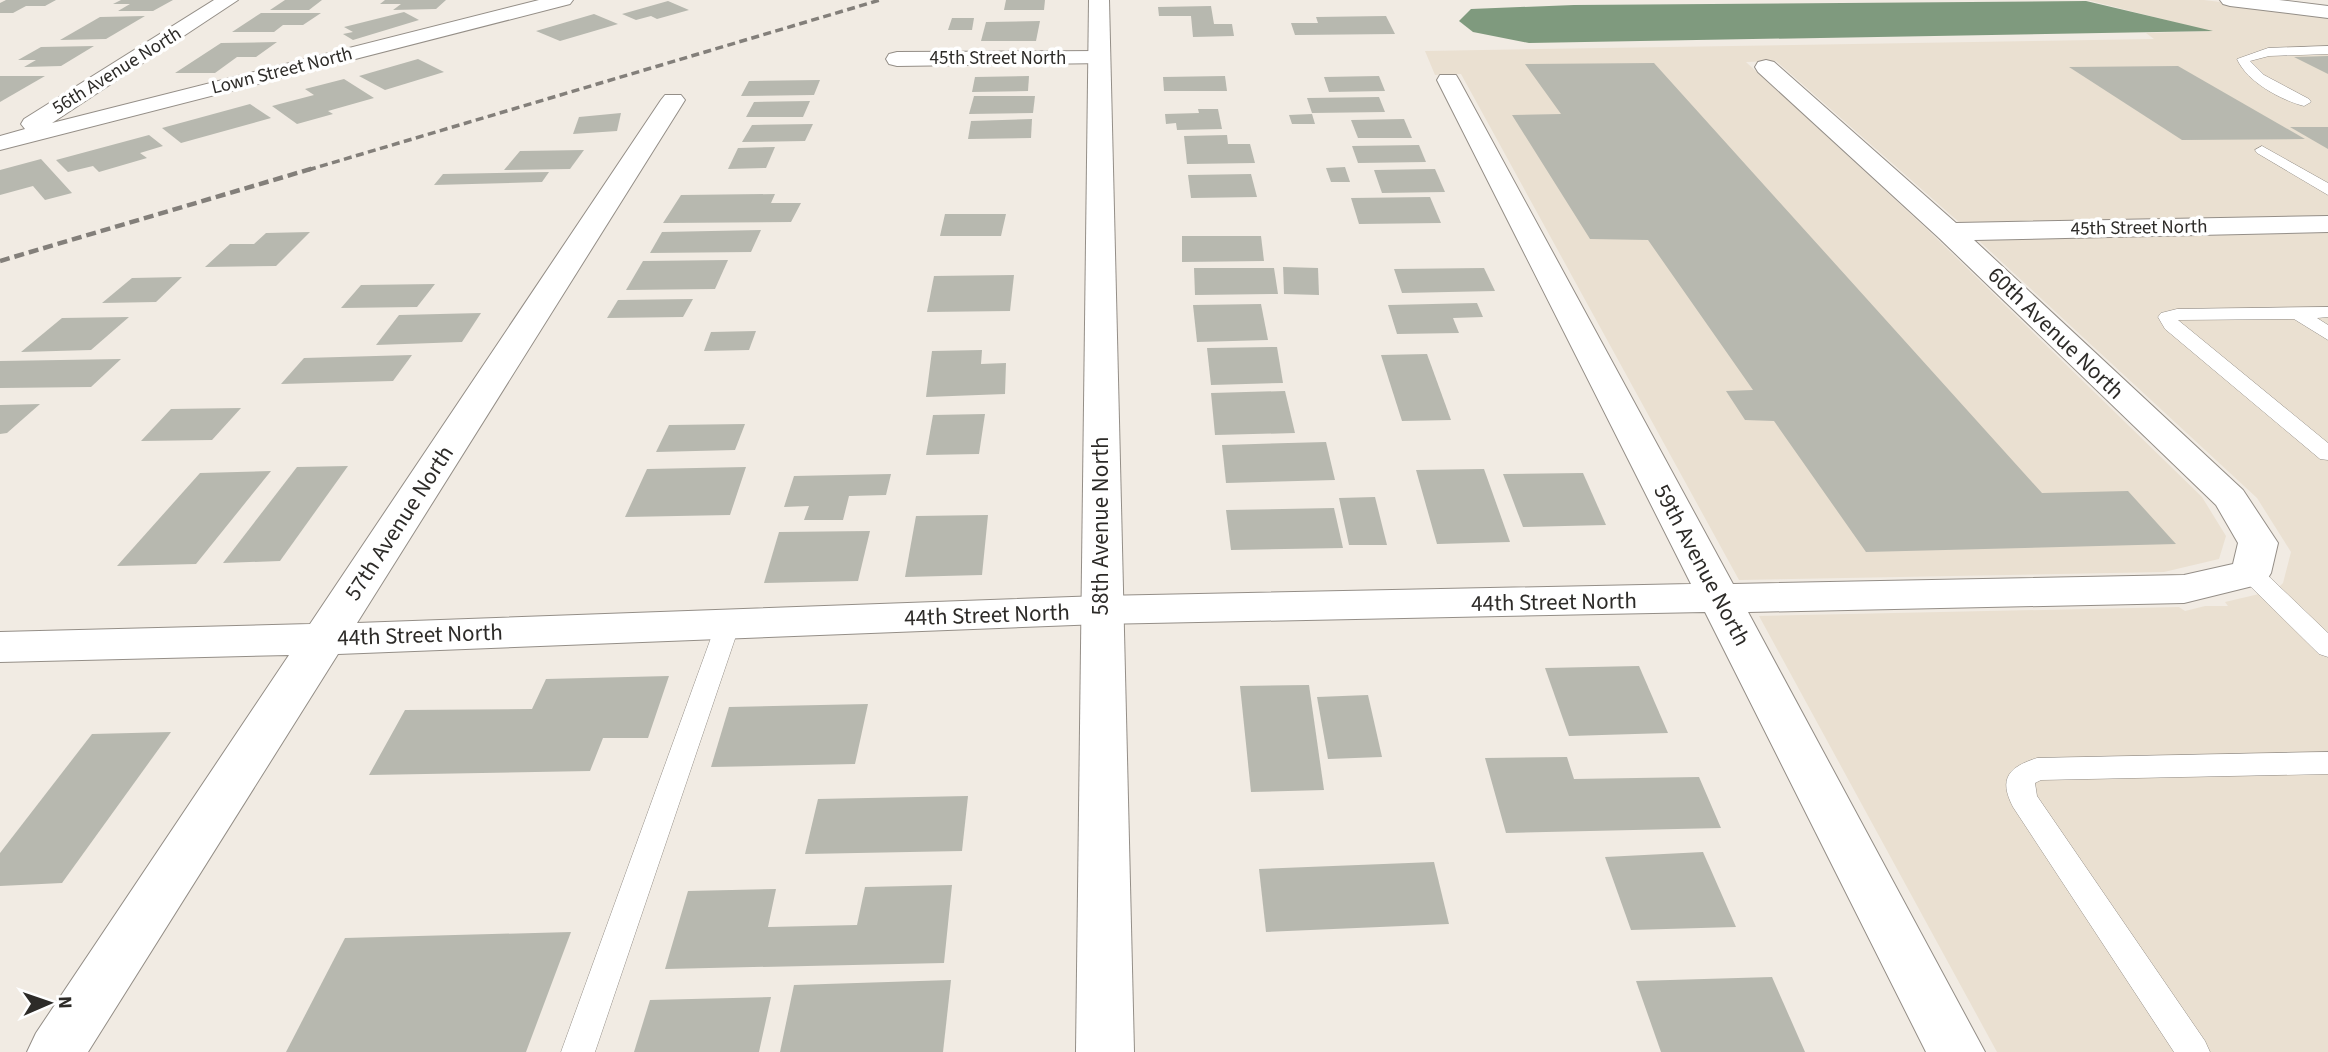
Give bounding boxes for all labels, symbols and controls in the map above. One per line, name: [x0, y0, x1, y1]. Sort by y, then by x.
street label: 56th Avenue North: [47, 20, 187, 122]
street label: Lown Street North: [209, 40, 355, 102]
street label: 45th Street North: [930, 45, 1066, 72]
street label: 45th Street North: [2070, 213, 2208, 243]
street label: 60th Avenue North: [1980, 259, 2132, 407]
street label: 58th Avenue North: [1084, 437, 1117, 615]
street label: 57th Avenue North: [336, 439, 462, 607]
street label: 59th Avenue North: [1645, 478, 1759, 652]
street label: 44th Street North: [1471, 584, 1637, 620]
street label: 44th Street North: [904, 596, 1070, 634]
street label: 44th Street North: [337, 616, 503, 654]
north arrow: [14, 968, 84, 1038]
text: N: [51, 996, 78, 1009]

